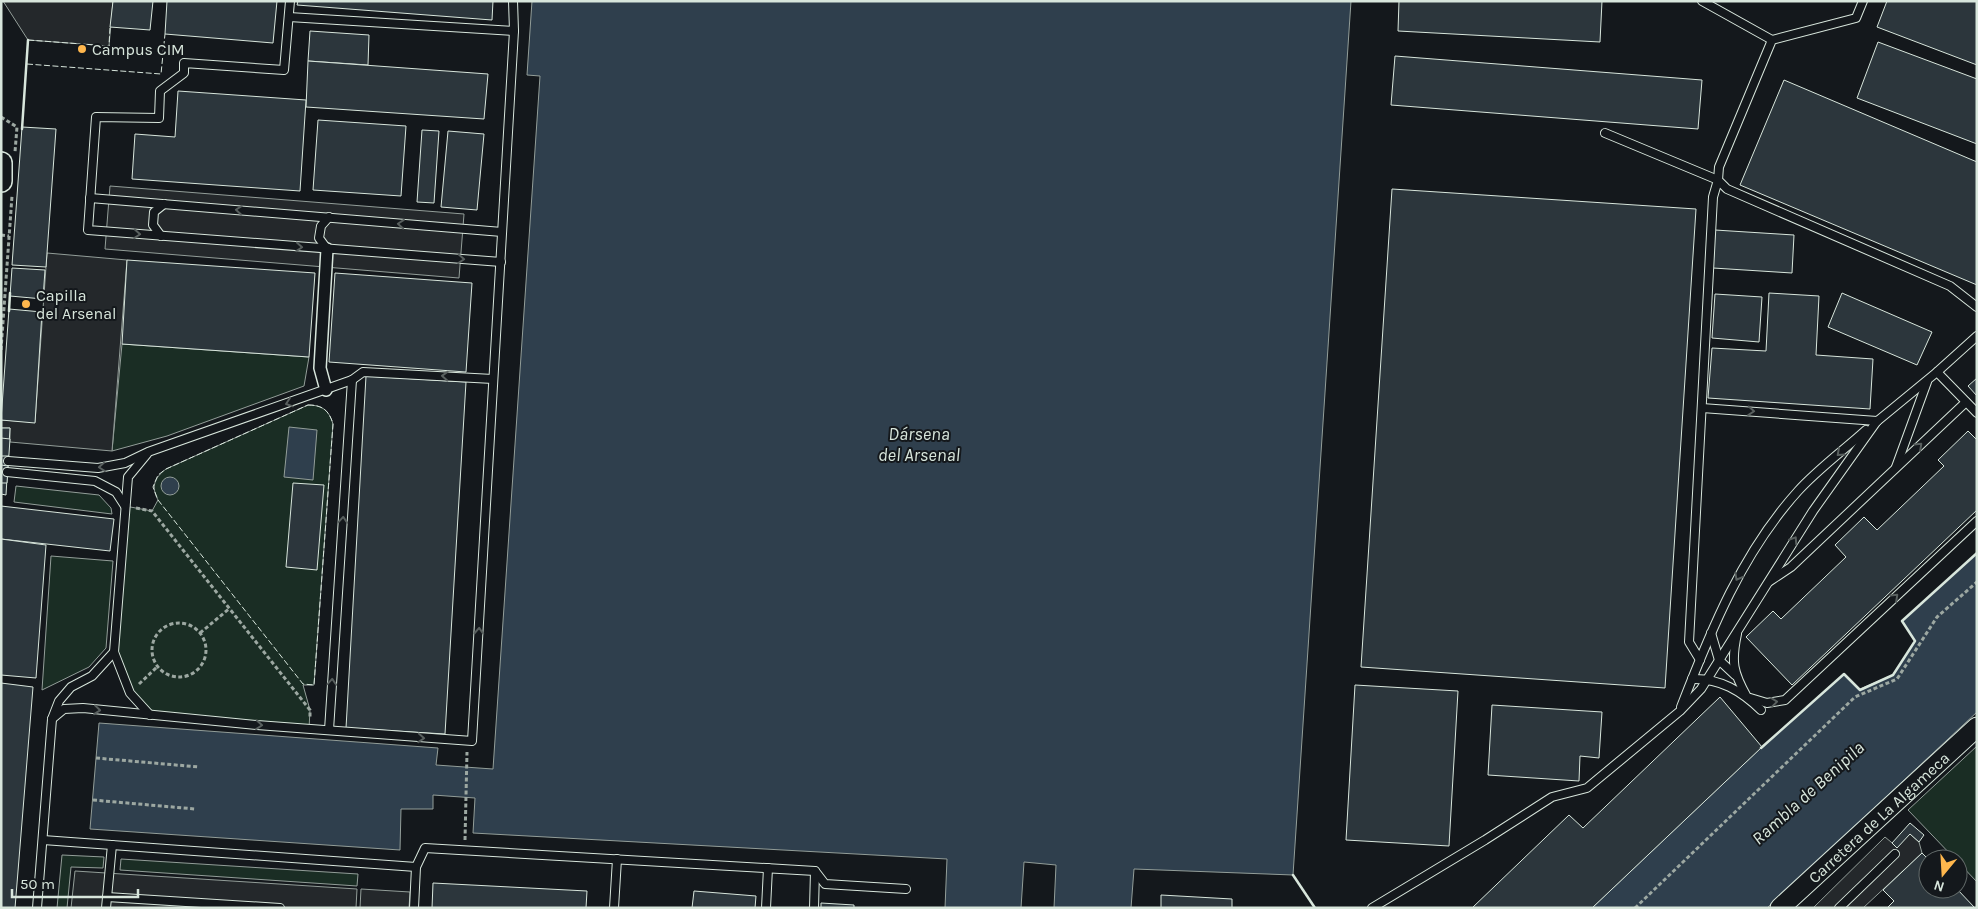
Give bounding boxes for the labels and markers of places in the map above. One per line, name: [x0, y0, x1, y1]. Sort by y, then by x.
place label: Campus CIM: [92, 40, 185, 59]
marker: Campus CIM: [76, 43, 88, 55]
place label: Capilla del Arsenal: [36, 286, 117, 323]
marker: Capilla del Arsenal: [20, 298, 32, 310]

